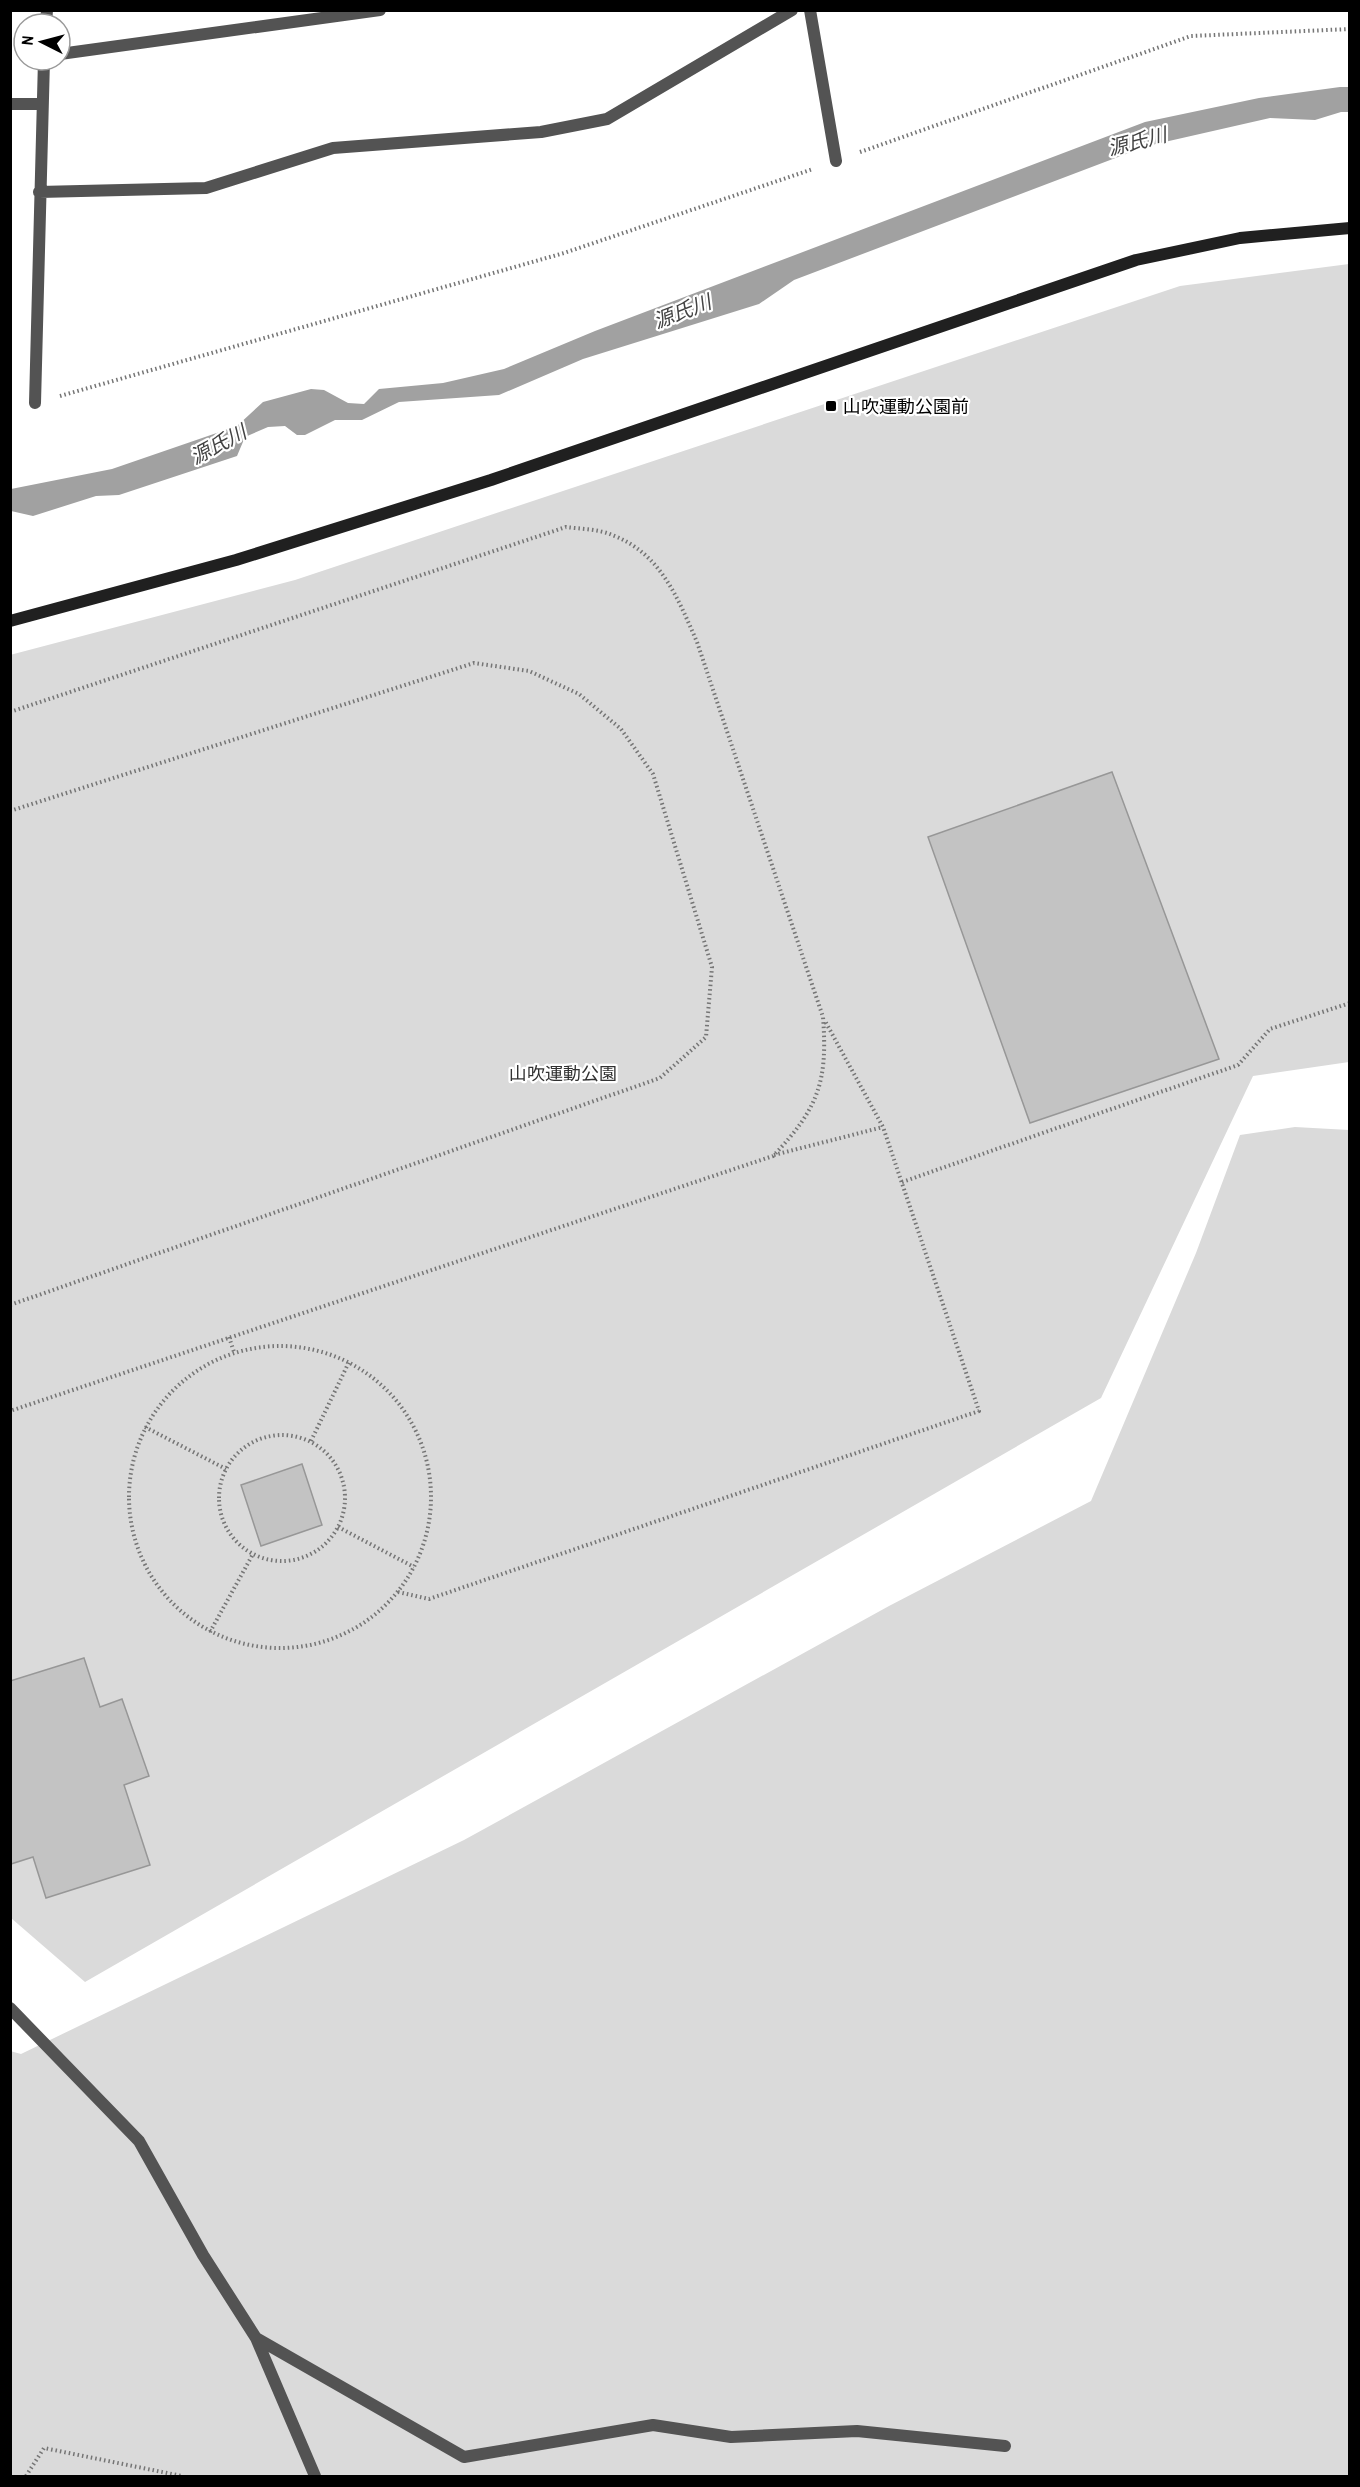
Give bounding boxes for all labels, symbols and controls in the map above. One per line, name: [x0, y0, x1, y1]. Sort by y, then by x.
north arrow: [12, 12, 72, 72]
text: N: [16, 35, 39, 46]
water label: 源氏川: [1105, 120, 1171, 161]
water label: 源氏川: [649, 287, 717, 334]
place label: 山吹運動公園前: [843, 394, 969, 419]
marker: 山吹運動公園前: [824, 399, 838, 413]
water label: 源氏川: [185, 417, 253, 470]
park label: 山吹運動公園: [509, 1061, 617, 1086]

